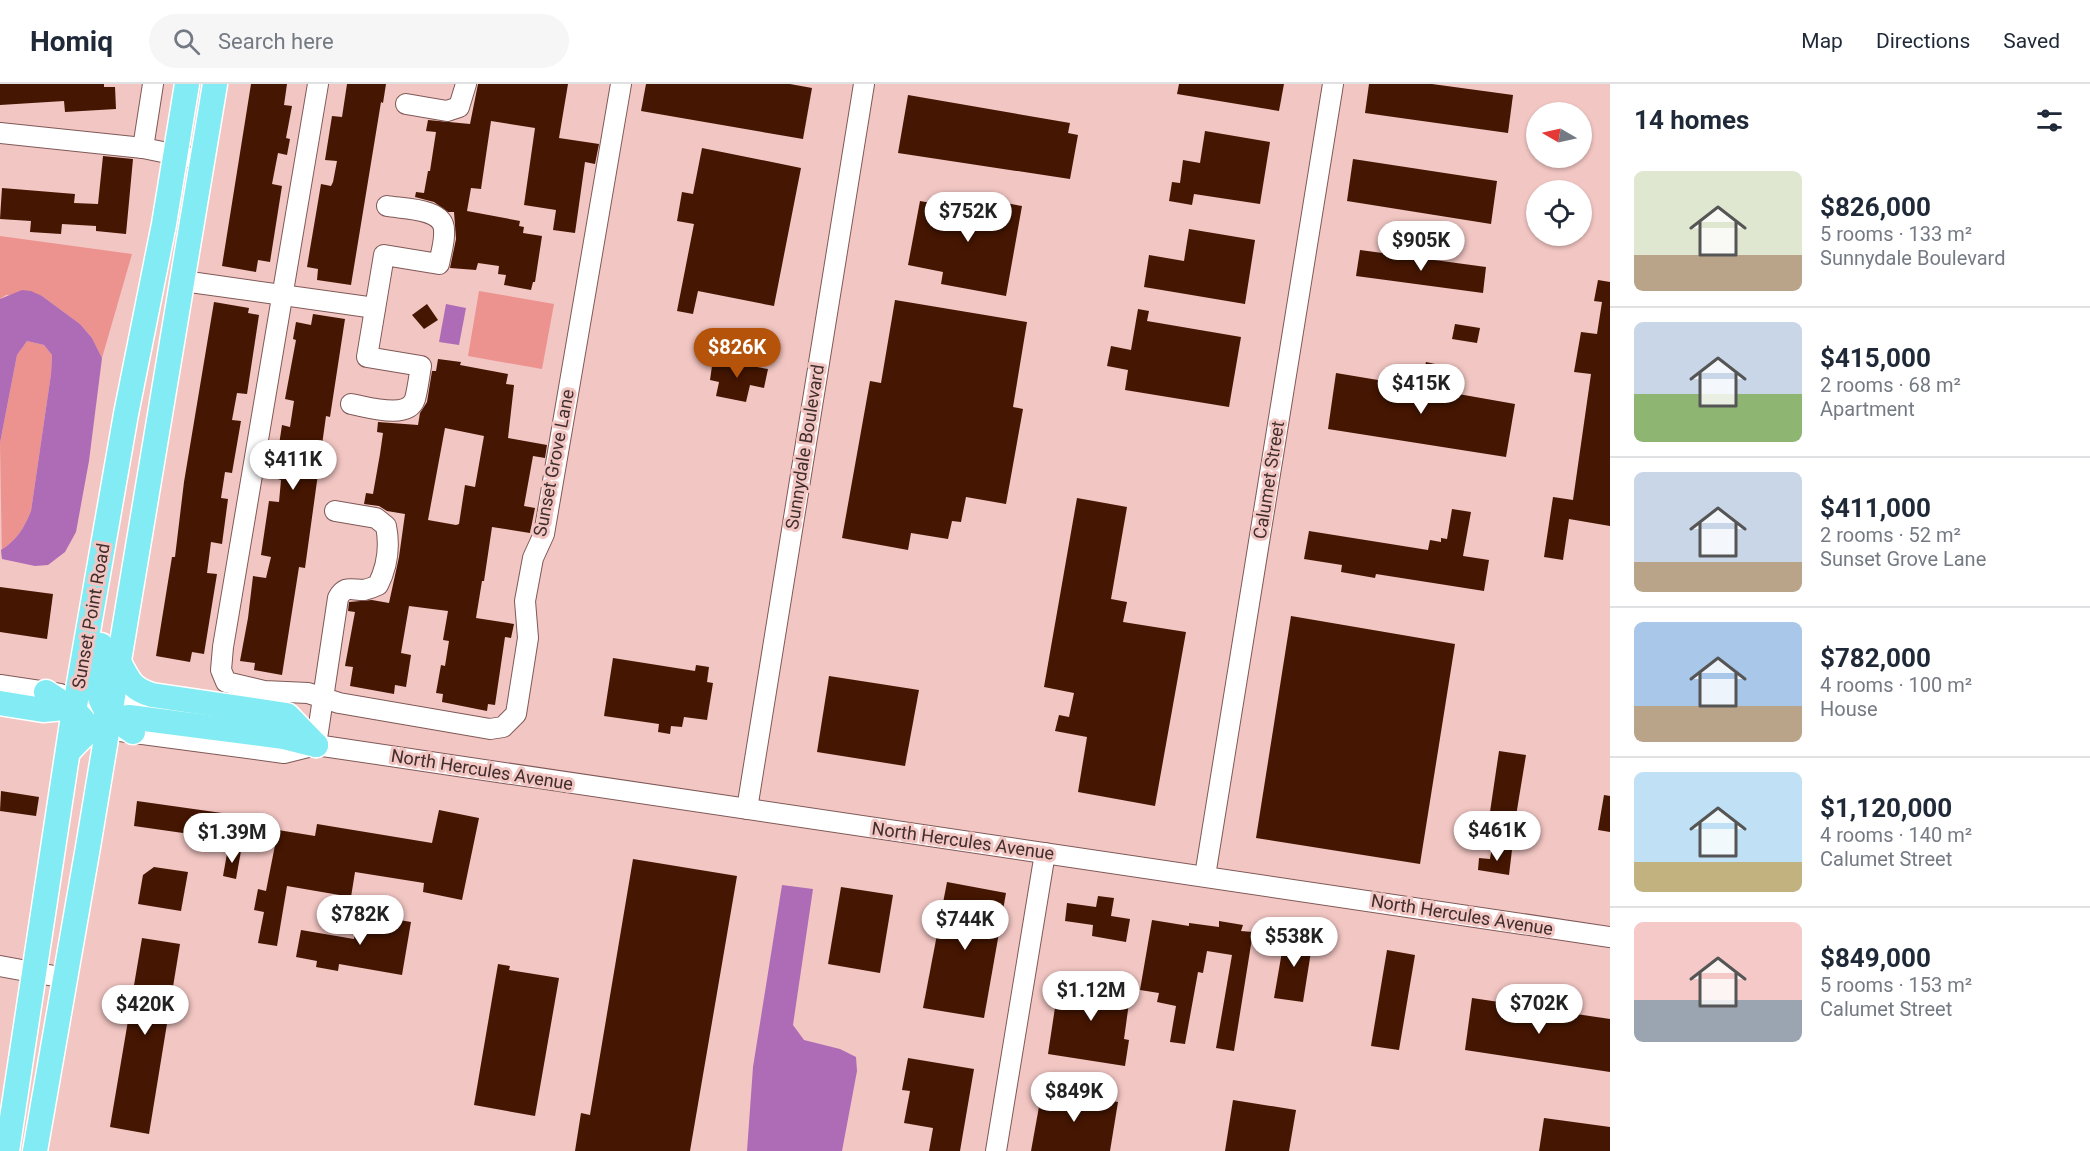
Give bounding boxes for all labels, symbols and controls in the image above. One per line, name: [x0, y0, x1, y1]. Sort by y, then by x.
search box: [149, 14, 569, 68]
text: Homiq: [30, 25, 113, 58]
icon: search: [170, 25, 203, 58]
text: Search here: [218, 29, 334, 54]
text: Map: [1801, 29, 1843, 53]
text: Directions: [1876, 29, 1970, 53]
text: Saved: [2003, 29, 2060, 53]
north arrow: [1526, 102, 1592, 168]
map controls: [1526, 102, 1592, 246]
icon: filters: [2033, 104, 2066, 137]
text: 14 homes: [1634, 105, 1749, 135]
button: locate: [1526, 180, 1592, 246]
pin: $752K: [926, 192, 1010, 243]
text: $826,000: [1820, 192, 1931, 222]
icon: home: [1682, 195, 1754, 267]
text: $752K: [939, 199, 997, 223]
pin: $905K: [1379, 221, 1463, 272]
text: 5 rooms · 133 m²: [1820, 222, 1972, 246]
text: $905K: [1392, 228, 1450, 252]
text: Sunnydale Boulevard: [1820, 246, 2005, 270]
pin: $826K: [695, 328, 779, 379]
text: $826K: [708, 335, 766, 359]
text: $415,000: [1820, 343, 1931, 373]
icon: home: [1682, 346, 1754, 418]
street label: Sunnydale Boulevard: [781, 363, 828, 531]
pin: $415K: [1379, 364, 1463, 415]
text: $415K: [1392, 371, 1450, 395]
text: 2 rooms · 68 m²: [1820, 373, 1961, 397]
street label: Sunset Grove Lane: [529, 387, 578, 538]
text: Apartment: [1820, 397, 1915, 421]
street label: Calumet Street: [1249, 419, 1288, 540]
pin: $411K: [251, 440, 335, 491]
text: $411K: [264, 447, 322, 471]
text: $411,000: [1820, 493, 1931, 523]
icon: home: [1682, 496, 1754, 568]
text: 2 rooms · 52 m²: [1820, 523, 1961, 547]
street label: Sunset Point Road: [67, 542, 114, 690]
text: Sunset Grove Lane: [1820, 547, 1986, 571]
text: $782,000: [1820, 643, 1931, 673]
icon: home: [1682, 646, 1754, 718]
text: 4 rooms · 100 m²: [1820, 673, 1972, 697]
text: House: [1820, 697, 1878, 721]
street label: North Hercules Avenue: [390, 745, 575, 794]
text: $1,120,000: [1820, 793, 1952, 823]
icon: home: [1682, 796, 1754, 868]
pin: $461K: [1455, 811, 1539, 862]
pin: $1.39M: [183, 813, 281, 864]
street label: North Hercules Avenue: [870, 817, 1056, 864]
text: $461K: [1468, 818, 1526, 842]
text: $1.39M: [197, 820, 267, 844]
text: 4 rooms · 140 m²: [1820, 823, 1972, 847]
text: Calumet Street: [1820, 847, 1952, 871]
street label: North Hercules Avenue: [1370, 890, 1555, 939]
pin: $782K: [318, 895, 402, 946]
pin: $744K: [923, 900, 1007, 951]
text: $782K: [331, 902, 389, 926]
text: $744K: [936, 907, 994, 931]
pin: $538K: [1252, 917, 1336, 968]
text: $538K: [1265, 924, 1323, 948]
text: $849,000: [1820, 943, 1931, 973]
icon: home: [1682, 946, 1754, 1018]
pin: $1.12M: [1042, 971, 1140, 1022]
text: 5 rooms · 153 m²: [1820, 973, 1972, 997]
text: $1.12M: [1056, 978, 1126, 1002]
pin: $702K: [1497, 984, 1581, 1035]
pin: $420K: [103, 985, 187, 1036]
text: $702K: [1510, 991, 1568, 1015]
text: $420K: [116, 992, 174, 1016]
text: Calumet Street: [1820, 997, 1952, 1021]
pin: $849K: [1032, 1072, 1116, 1123]
text: $849K: [1045, 1079, 1103, 1103]

